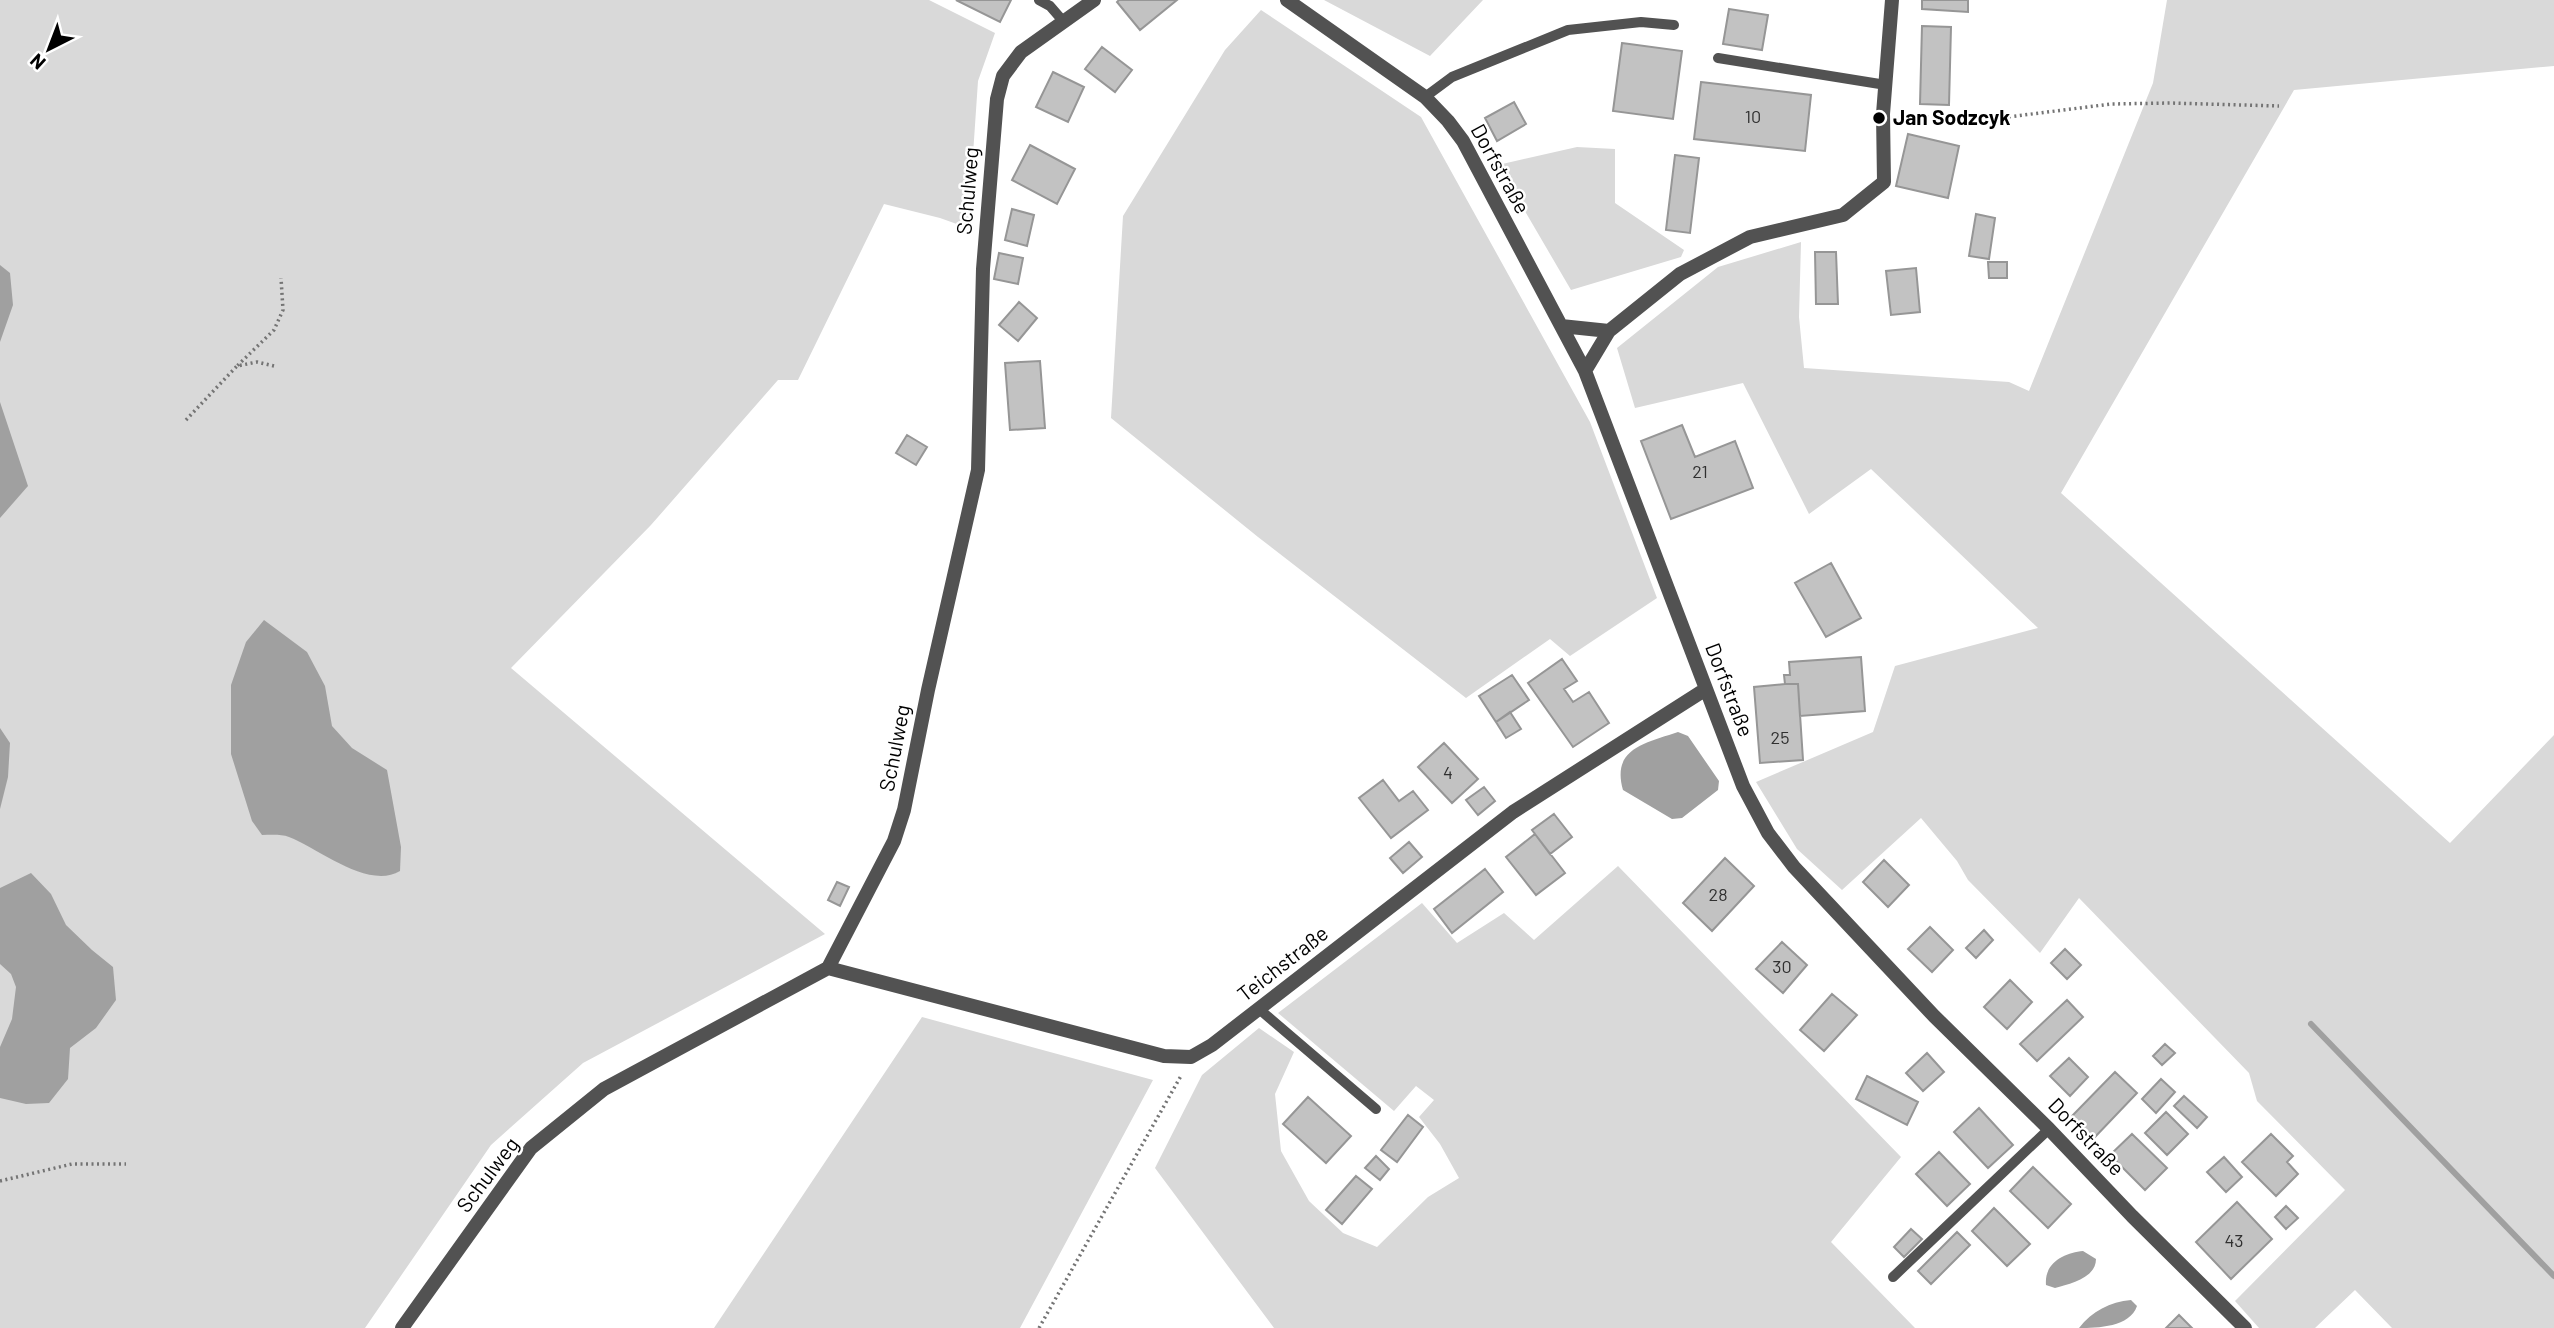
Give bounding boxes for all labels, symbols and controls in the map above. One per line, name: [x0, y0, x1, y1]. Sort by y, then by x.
north arrow: [14, 14, 84, 84]
text: N: [25, 49, 50, 75]
place label: Jan Sodzcyk: [1893, 104, 2011, 129]
house number: 10: [1745, 105, 1761, 127]
marker: Jan Sodzcyk: [1871, 110, 1887, 126]
street label: Dorfstraße: [1467, 119, 1536, 217]
street label: Schulweg: [950, 146, 983, 236]
house number: 21: [1692, 460, 1708, 482]
street label: Dorfstraße: [1701, 639, 1760, 740]
street label: Schulweg: [873, 702, 914, 793]
house number: 25: [1771, 726, 1789, 748]
house number: 4: [1443, 761, 1453, 783]
house number: 28: [1708, 883, 1728, 905]
street label: Teichstraße: [1232, 920, 1332, 1006]
house number: 30: [1772, 955, 1792, 977]
street label: Dorfstraße: [2044, 1092, 2130, 1180]
street label: Schulweg: [450, 1132, 523, 1217]
house number: 43: [2224, 1229, 2244, 1251]

